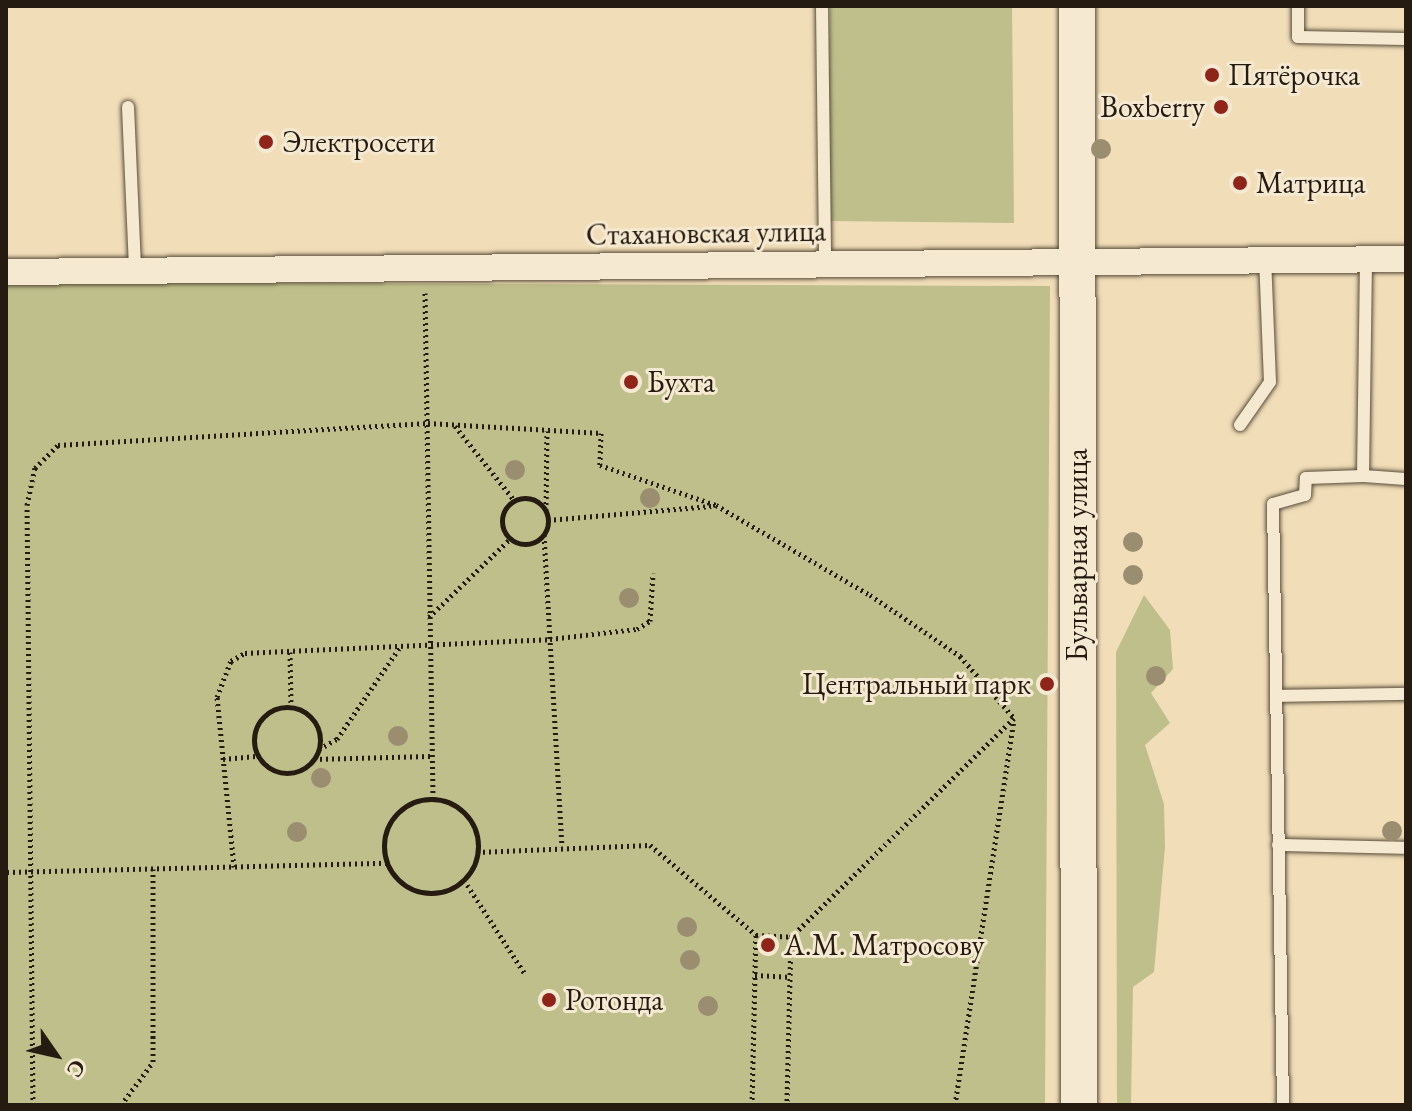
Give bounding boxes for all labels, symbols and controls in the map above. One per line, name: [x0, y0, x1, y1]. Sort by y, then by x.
place label: Пятёрочка: [1228, 57, 1360, 93]
marker: Пятёрочка: [1203, 66, 1221, 84]
place label: Boxberry: [1100, 89, 1205, 125]
marker: Boxberry: [1212, 98, 1230, 116]
place label: Электросети: [282, 124, 435, 160]
marker: Электросети: [257, 133, 275, 151]
place label: Матрица: [1256, 165, 1365, 201]
marker: Матрица: [1231, 174, 1249, 192]
street label: Стахановская улица: [586, 213, 826, 253]
place label: Бухта: [647, 364, 715, 400]
marker: Бухта: [622, 373, 640, 391]
street label: Бульварная улица: [1059, 448, 1095, 662]
place label: Центральный парк: [802, 666, 1031, 702]
marker: Центральный парк: [1038, 675, 1056, 693]
place label: А.М. Матросову: [784, 927, 985, 963]
marker: А.М. Матросову: [759, 936, 777, 954]
place label: Ротонда: [565, 982, 663, 1018]
marker: Ротонда: [540, 991, 558, 1009]
north arrow: [16, 1015, 96, 1095]
text: С: [60, 1054, 93, 1083]

